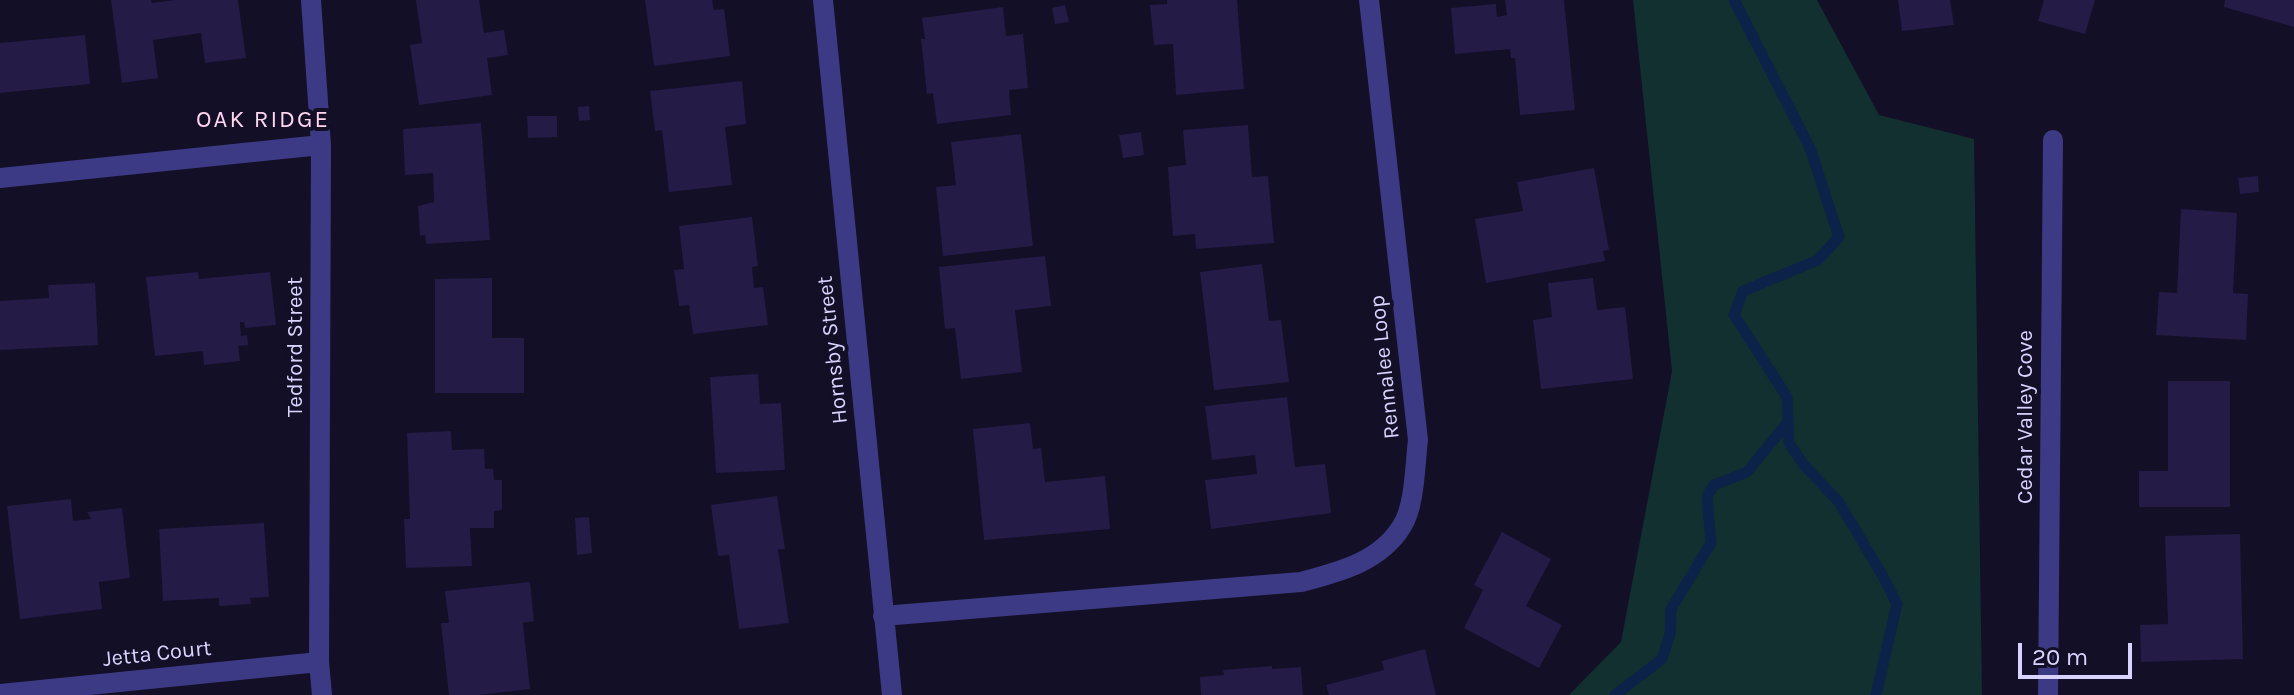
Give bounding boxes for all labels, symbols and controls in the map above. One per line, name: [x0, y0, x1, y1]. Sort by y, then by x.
district label: OAK RIDGE: [196, 106, 330, 134]
street label: Hornsby Street: [812, 275, 854, 425]
street label: Tedford Street: [283, 277, 309, 417]
street label: Rennalee Loop: [1364, 294, 1406, 440]
street label: Cedar Valley Cove: [2013, 330, 2039, 504]
scale bar: [2022, 627, 2136, 677]
street label: Jetta Court: [101, 635, 213, 673]
text: 20 m: [2032, 643, 2088, 671]

